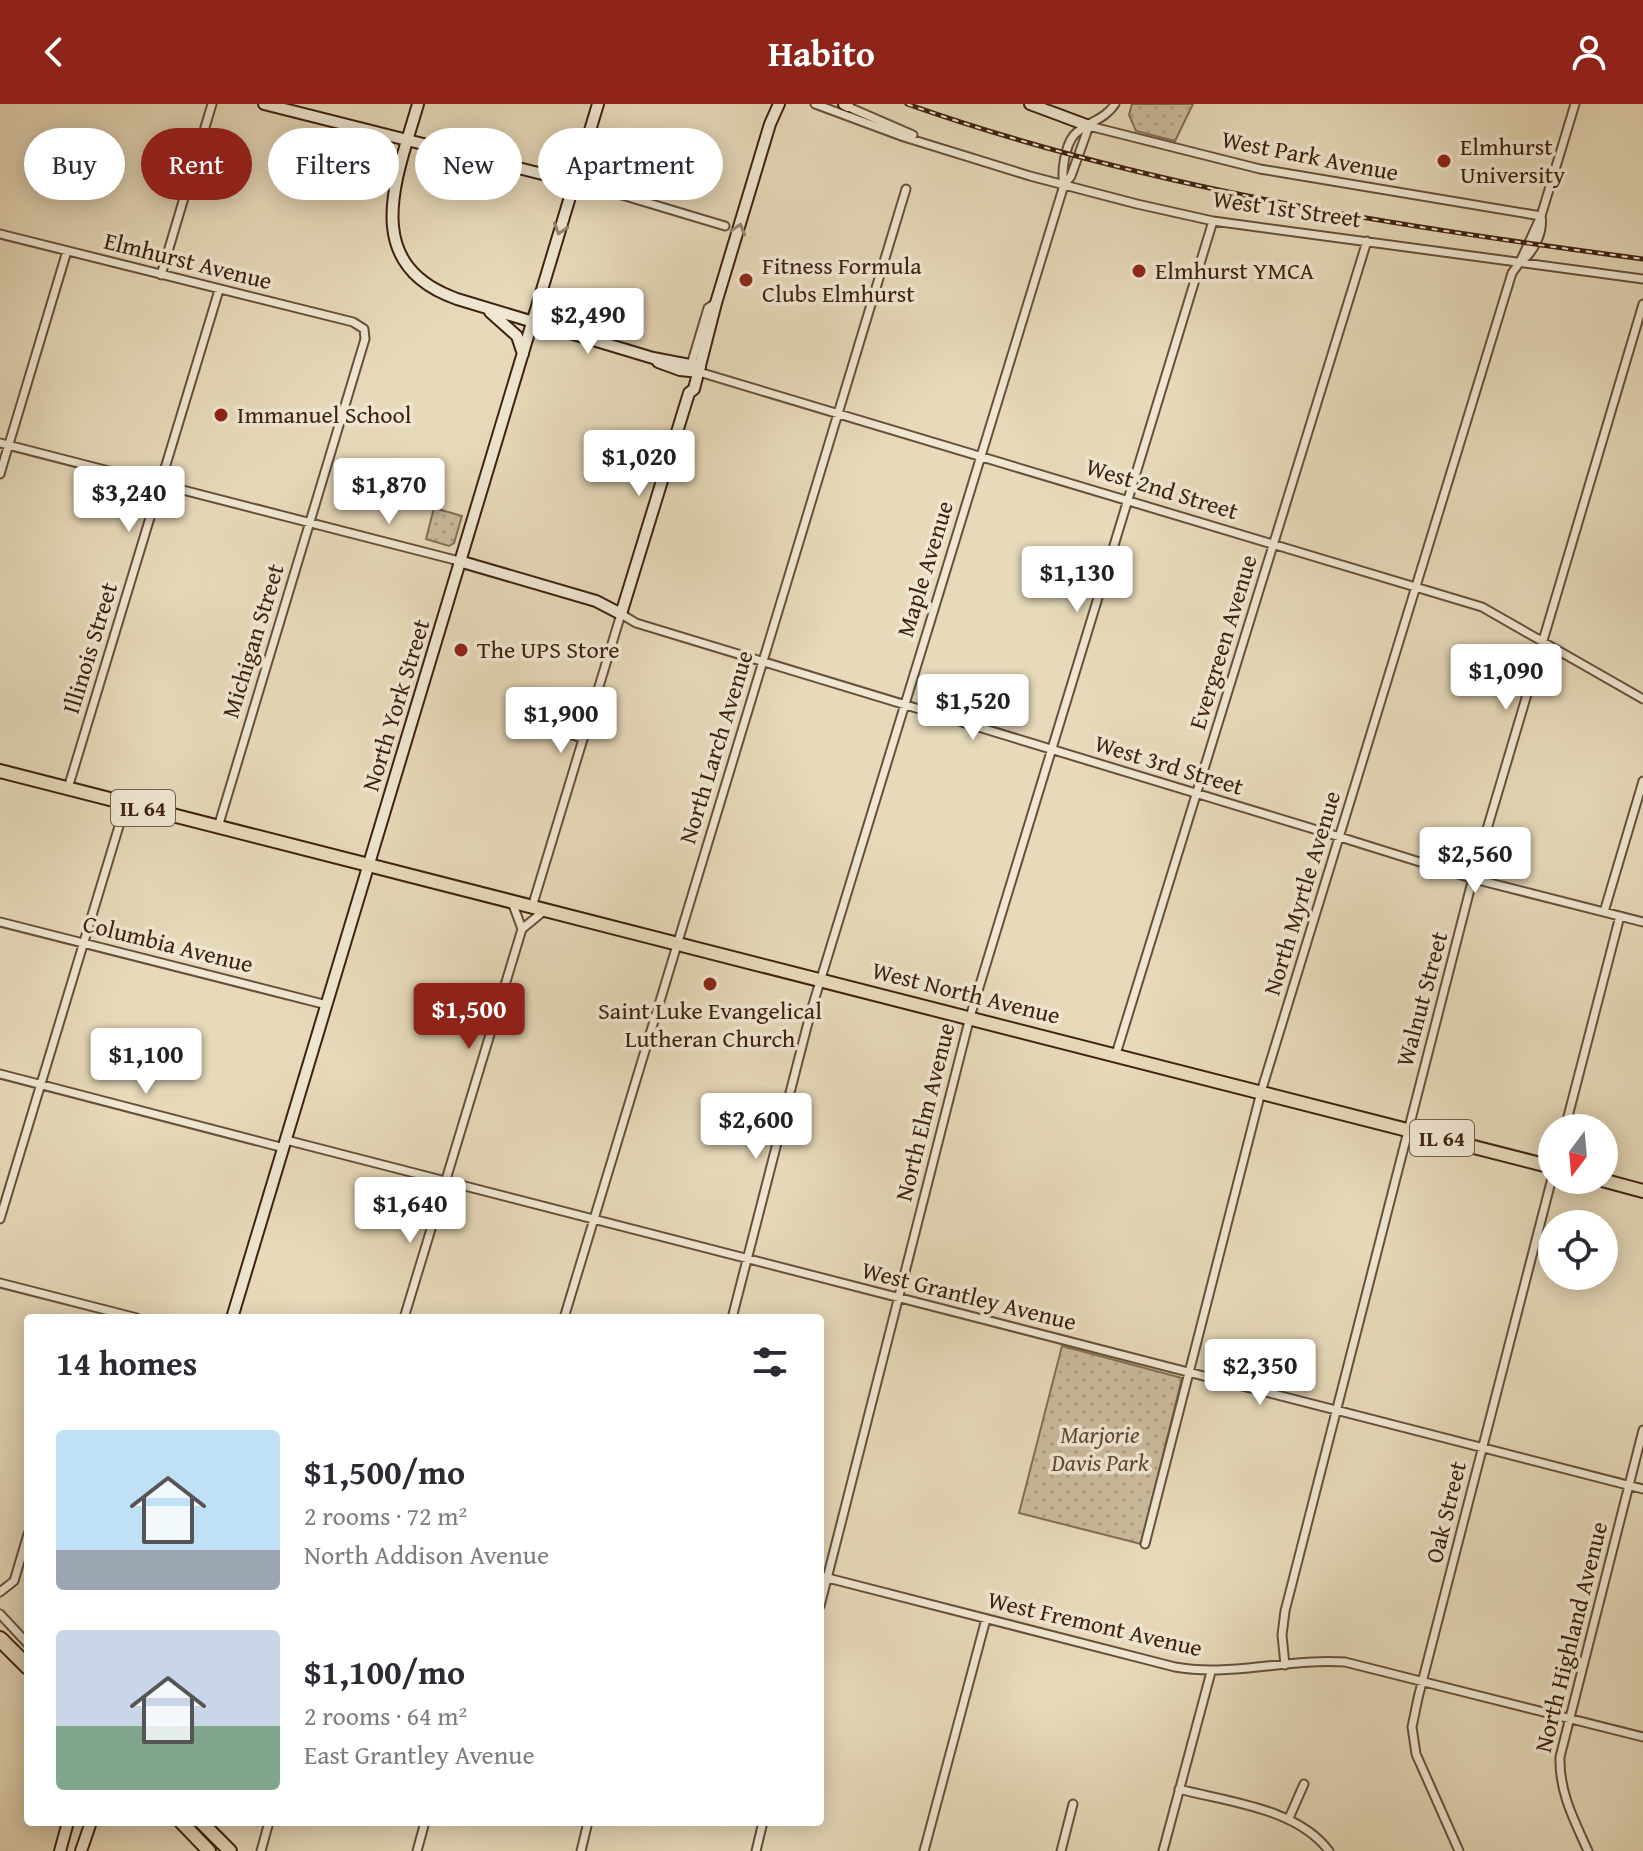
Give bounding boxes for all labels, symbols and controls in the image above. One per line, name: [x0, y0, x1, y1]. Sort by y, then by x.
text: Habito: [768, 26, 875, 79]
icon: back: [32, 30, 76, 74]
icon: person: [1567, 30, 1611, 74]
street label: West Park Avenue: [1219, 121, 1401, 190]
chip: Buy: [24, 128, 125, 200]
chip: Rent: [141, 128, 252, 200]
chip: Filters: [268, 128, 399, 200]
chip: New: [415, 128, 522, 200]
chip: Apartment: [538, 128, 723, 200]
place label: Elmhurst University: [1460, 129, 1565, 192]
marker: Elmhurst University: [1435, 152, 1453, 170]
street label: West 1st Street: [1211, 181, 1364, 236]
one-way arrow: [553, 222, 569, 236]
one-way arrow: [729, 222, 745, 236]
street label: Elmhurst Avenue: [101, 223, 276, 298]
place label: Fitness Formula Clubs Elmhurst: [762, 248, 922, 311]
place label: Elmhurst YMCA: [1155, 253, 1315, 288]
marker: Elmhurst YMCA: [1130, 262, 1148, 280]
marker: Fitness Formula Clubs Elmhurst: [737, 271, 755, 289]
pin: $2,490: [523, 288, 653, 356]
text: $2,490: [551, 294, 625, 333]
place label: Immanuel School: [237, 397, 412, 432]
marker: Immanuel School: [212, 406, 230, 424]
pin: $1,020: [574, 430, 704, 498]
text: $1,020: [602, 436, 676, 475]
street label: West 2nd Street: [1082, 449, 1243, 528]
pin: $1,870: [324, 458, 454, 526]
text: $1,870: [352, 464, 426, 503]
pin: $3,240: [64, 466, 194, 534]
text: $3,240: [92, 472, 166, 511]
street label: Maple Avenue: [887, 496, 962, 641]
pin: $1,130: [1012, 546, 1142, 614]
street label: Evergreen Avenue: [1179, 550, 1266, 734]
text: $1,130: [1040, 552, 1114, 591]
street label: Michigan Street: [212, 559, 293, 722]
street label: Illinois Street: [53, 577, 126, 718]
street label: North York Street: [353, 614, 438, 795]
place label: The UPS Store: [477, 632, 619, 667]
marker: The UPS Store: [452, 641, 470, 659]
pin: $1,090: [1441, 644, 1571, 712]
street label: North Larch Avenue: [669, 646, 762, 848]
text: $1,090: [1469, 650, 1543, 689]
pin: $1,520: [908, 674, 1038, 742]
text: $1,520: [936, 680, 1010, 719]
pin: $1,900: [496, 687, 626, 755]
text: $1,900: [524, 693, 598, 732]
street label: West 3rd Street: [1090, 725, 1248, 804]
street label: North Myrtle Avenue: [1254, 786, 1349, 999]
road number: IL 64: [111, 790, 175, 826]
pin: $2,560: [1410, 827, 1540, 895]
text: $2,560: [1438, 833, 1512, 872]
street label: Columbia Avenue: [79, 905, 257, 982]
street label: Walnut Street: [1387, 927, 1456, 1070]
street label: West North Avenue: [868, 952, 1064, 1033]
marker: Saint Luke Evangelical Lutheran Church: [701, 975, 719, 993]
pin: $1,500: [404, 983, 534, 1051]
text: $1,500: [432, 989, 506, 1028]
place label: Saint Luke Evangelical Lutheran Church: [598, 993, 822, 1056]
street label: North Elm Avenue: [885, 1019, 964, 1205]
pin: $1,100: [81, 1028, 211, 1096]
text: $1,100: [109, 1034, 183, 1073]
pin: $2,600: [691, 1093, 821, 1161]
text: $2,600: [719, 1099, 793, 1138]
north arrow: [1538, 1114, 1618, 1194]
map controls: [1538, 1114, 1618, 1290]
road number: IL 64: [1410, 1120, 1474, 1156]
pin: $1,640: [345, 1177, 475, 1245]
text: $1,640: [373, 1183, 447, 1222]
button: locate: [1538, 1210, 1618, 1290]
street label: West Grantley Avenue: [858, 1252, 1080, 1339]
text: 14 homes: [56, 1338, 197, 1387]
pin: $2,350: [1195, 1339, 1325, 1407]
icon: filters: [748, 1340, 792, 1384]
text: $2,350: [1223, 1345, 1297, 1384]
park label: Marjorie Davis Park: [1050, 1417, 1149, 1480]
text: $1,500/mo: [304, 1447, 465, 1496]
street label: Oak Street: [1416, 1457, 1475, 1567]
icon: home: [120, 1462, 216, 1558]
text: 2 rooms · 72 m²: [304, 1496, 467, 1535]
street label: North Highland Avenue: [1525, 1518, 1616, 1756]
text: North Addison Avenue: [304, 1535, 549, 1574]
street label: West Fremont Avenue: [984, 1582, 1206, 1665]
text: $1,100/mo: [304, 1647, 465, 1696]
icon: home: [120, 1662, 216, 1758]
text: 2 rooms · 64 m²: [304, 1696, 467, 1735]
text: East Grantley Avenue: [304, 1735, 535, 1774]

